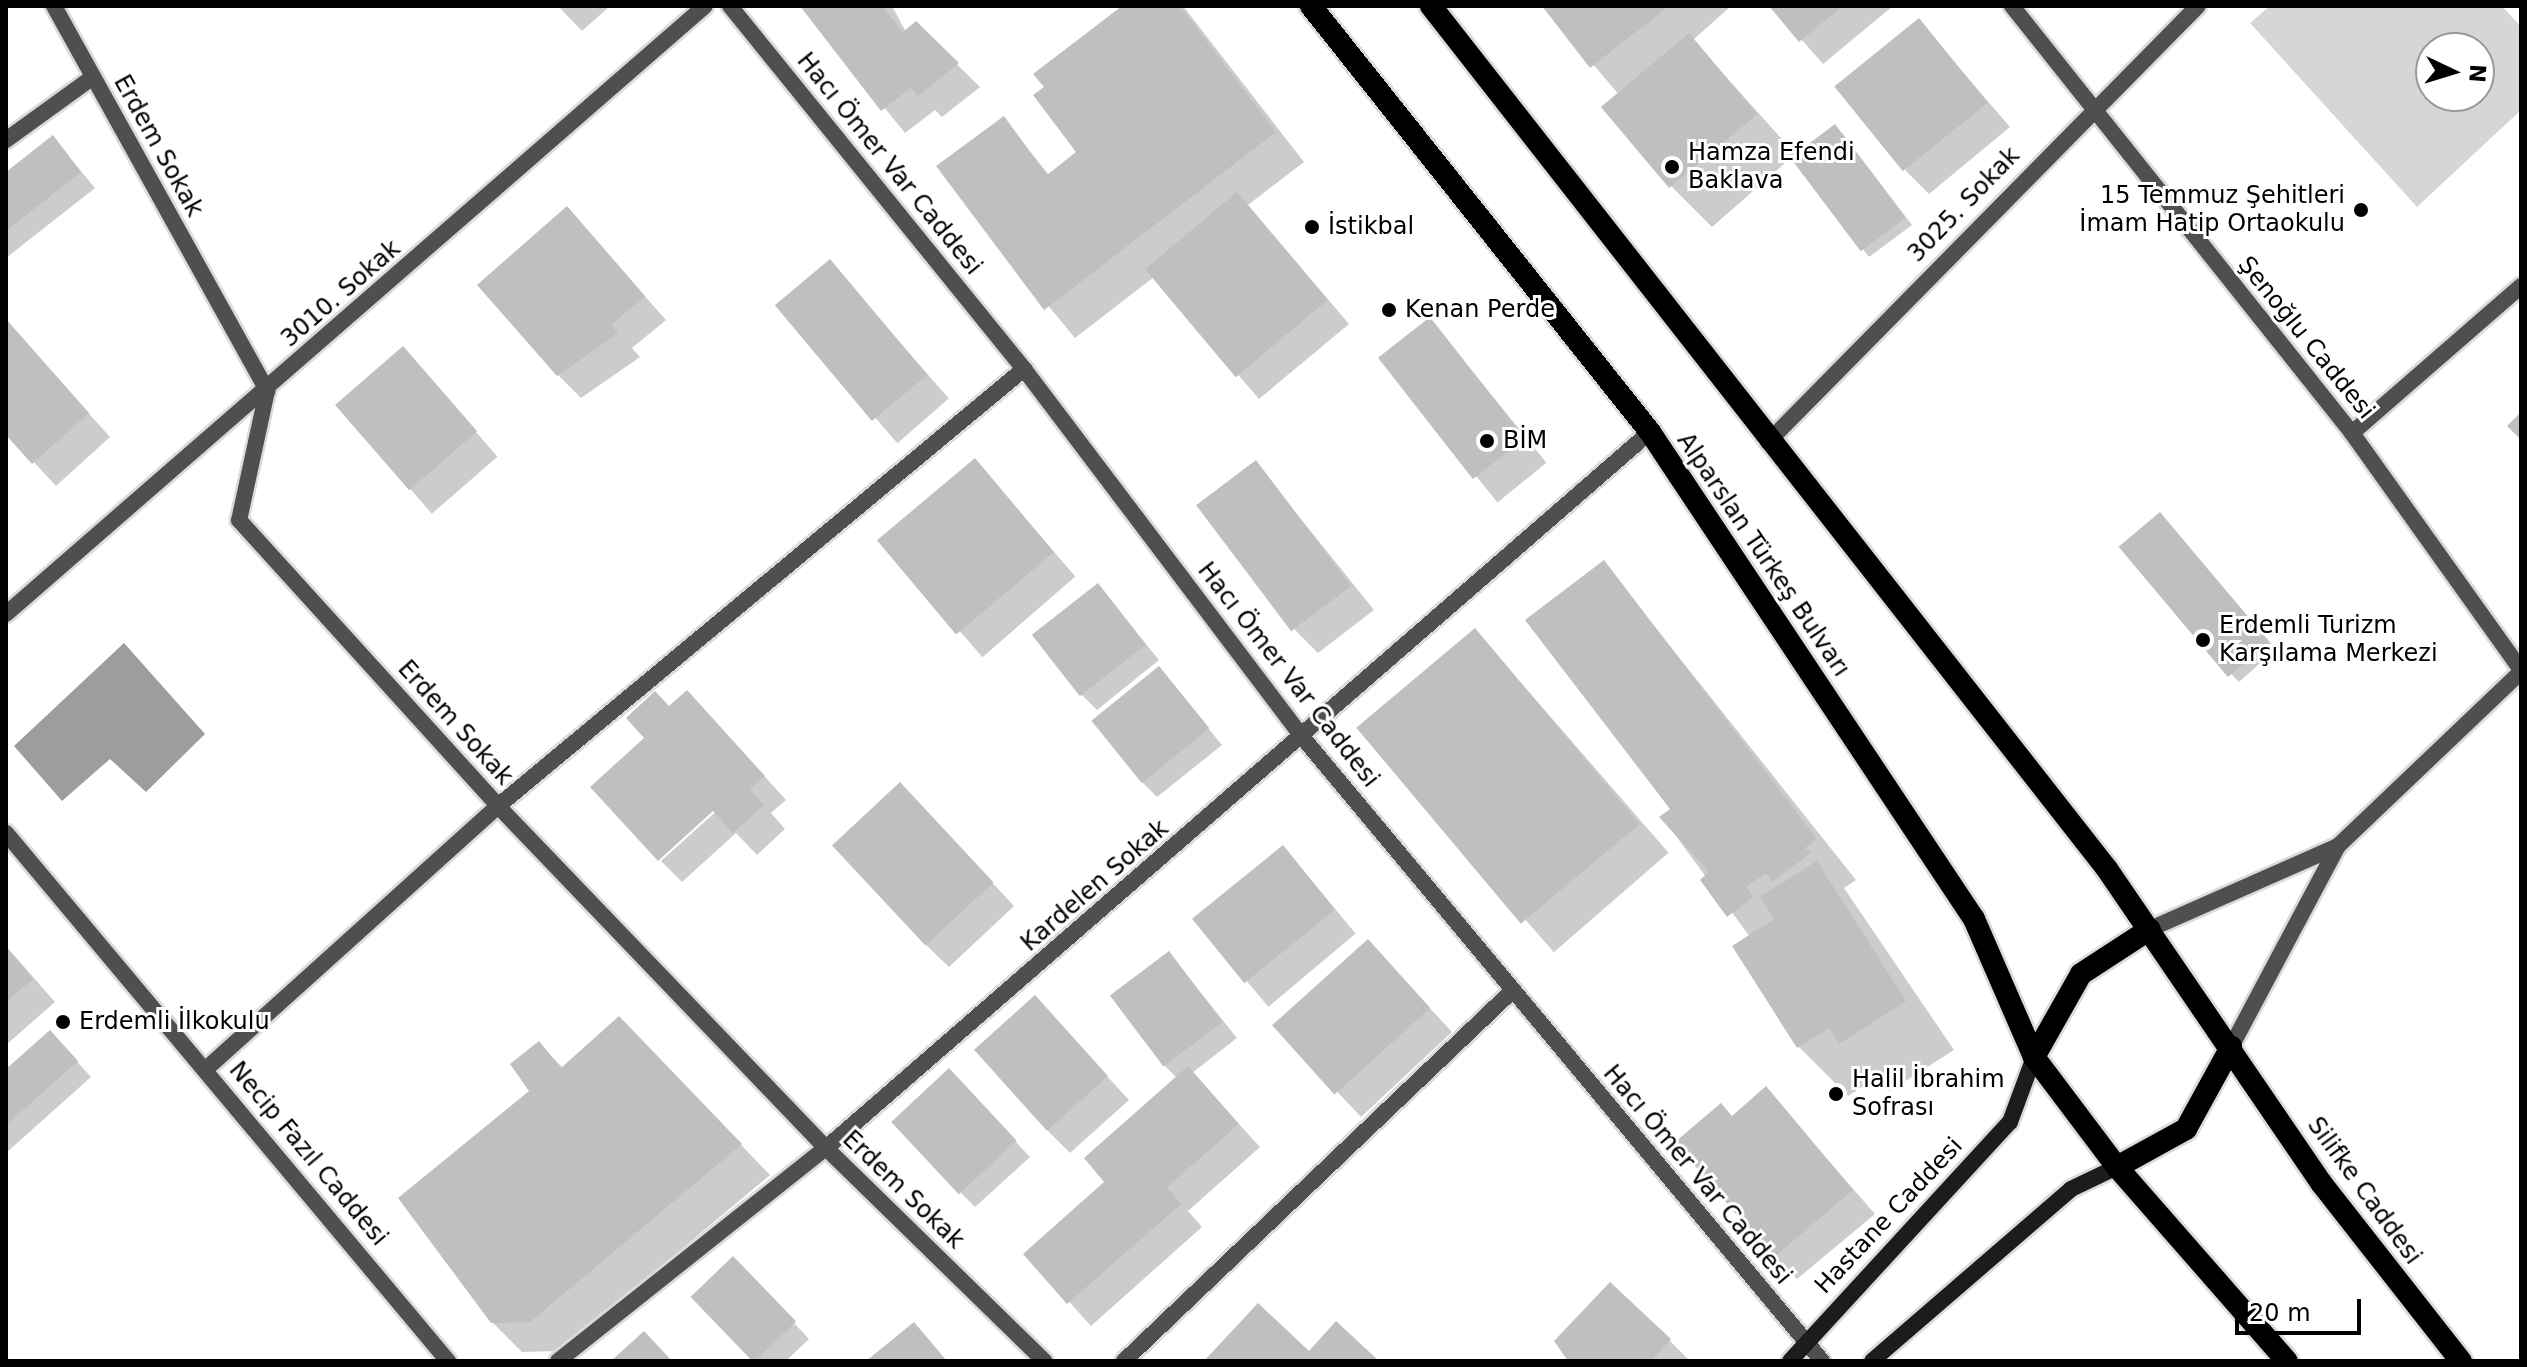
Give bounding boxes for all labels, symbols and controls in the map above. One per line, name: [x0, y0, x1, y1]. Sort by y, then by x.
north arrow: [2415, 32, 2495, 112]
street label: Hacı Ömer Var Caddesi: [791, 47, 987, 281]
text: N: [2464, 64, 2491, 84]
street label: Erdem Sokak: [107, 70, 209, 222]
place label: Hamza Efendi Baklava: [1688, 139, 1855, 195]
street label: 3025. Sokak: [1902, 142, 2026, 268]
marker: Hamza Efendi Baklava: [1663, 158, 1681, 176]
place label: 15 Temmuz Şehitleri İmam Hatip Ortaokulu: [2079, 182, 2345, 238]
marker: 15 Temmuz Şehitleri İmam Hatip Ortaokulu: [2352, 201, 2370, 219]
place label: İstikbal: [1328, 213, 1414, 241]
marker: İstikbal: [1303, 218, 1321, 236]
street label: 3010. Sokak: [276, 234, 406, 354]
street label: Şenoğlu Caddesi: [2232, 251, 2380, 425]
place label: Kenan Perde: [1405, 296, 1555, 324]
marker: Kenan Perde: [1380, 301, 1398, 319]
place label: BİM: [1503, 427, 1547, 455]
street label: Alparslan Türkeş Bulvarı: [1671, 428, 1855, 682]
marker: BİM: [1478, 432, 1496, 450]
street label: Hacı Ömer Var Caddesi: [1191, 557, 1385, 793]
place label: Erdemli Turizm Karşılama Merkezi: [2219, 612, 2438, 668]
marker: Erdemli Turizm Karşılama Merkezi: [2194, 631, 2212, 649]
street label: Erdem Sokak: [392, 655, 518, 791]
street label: Kardelen Sokak: [1015, 814, 1175, 958]
place label: Erdemli İlkokulu: [79, 1008, 270, 1036]
marker: Erdemli İlkokulu: [54, 1013, 72, 1031]
street label: Necip Fazıl Caddesi: [223, 1056, 393, 1252]
street label: Hacı Ömer Var Caddesi: [1597, 1059, 1797, 1291]
place label: Halil İbrahim Sofrası: [1852, 1066, 2005, 1122]
marker: Halil İbrahim Sofrası: [1827, 1085, 1845, 1103]
street label: Silifke Caddesi: [2301, 1112, 2427, 1270]
street label: Erdem Sokak: [836, 1125, 970, 1255]
street label: Hastane Caddesi: [1809, 1132, 1969, 1300]
scale bar: [2239, 1283, 2365, 1333]
text: 20 m: [2249, 1299, 2311, 1327]

